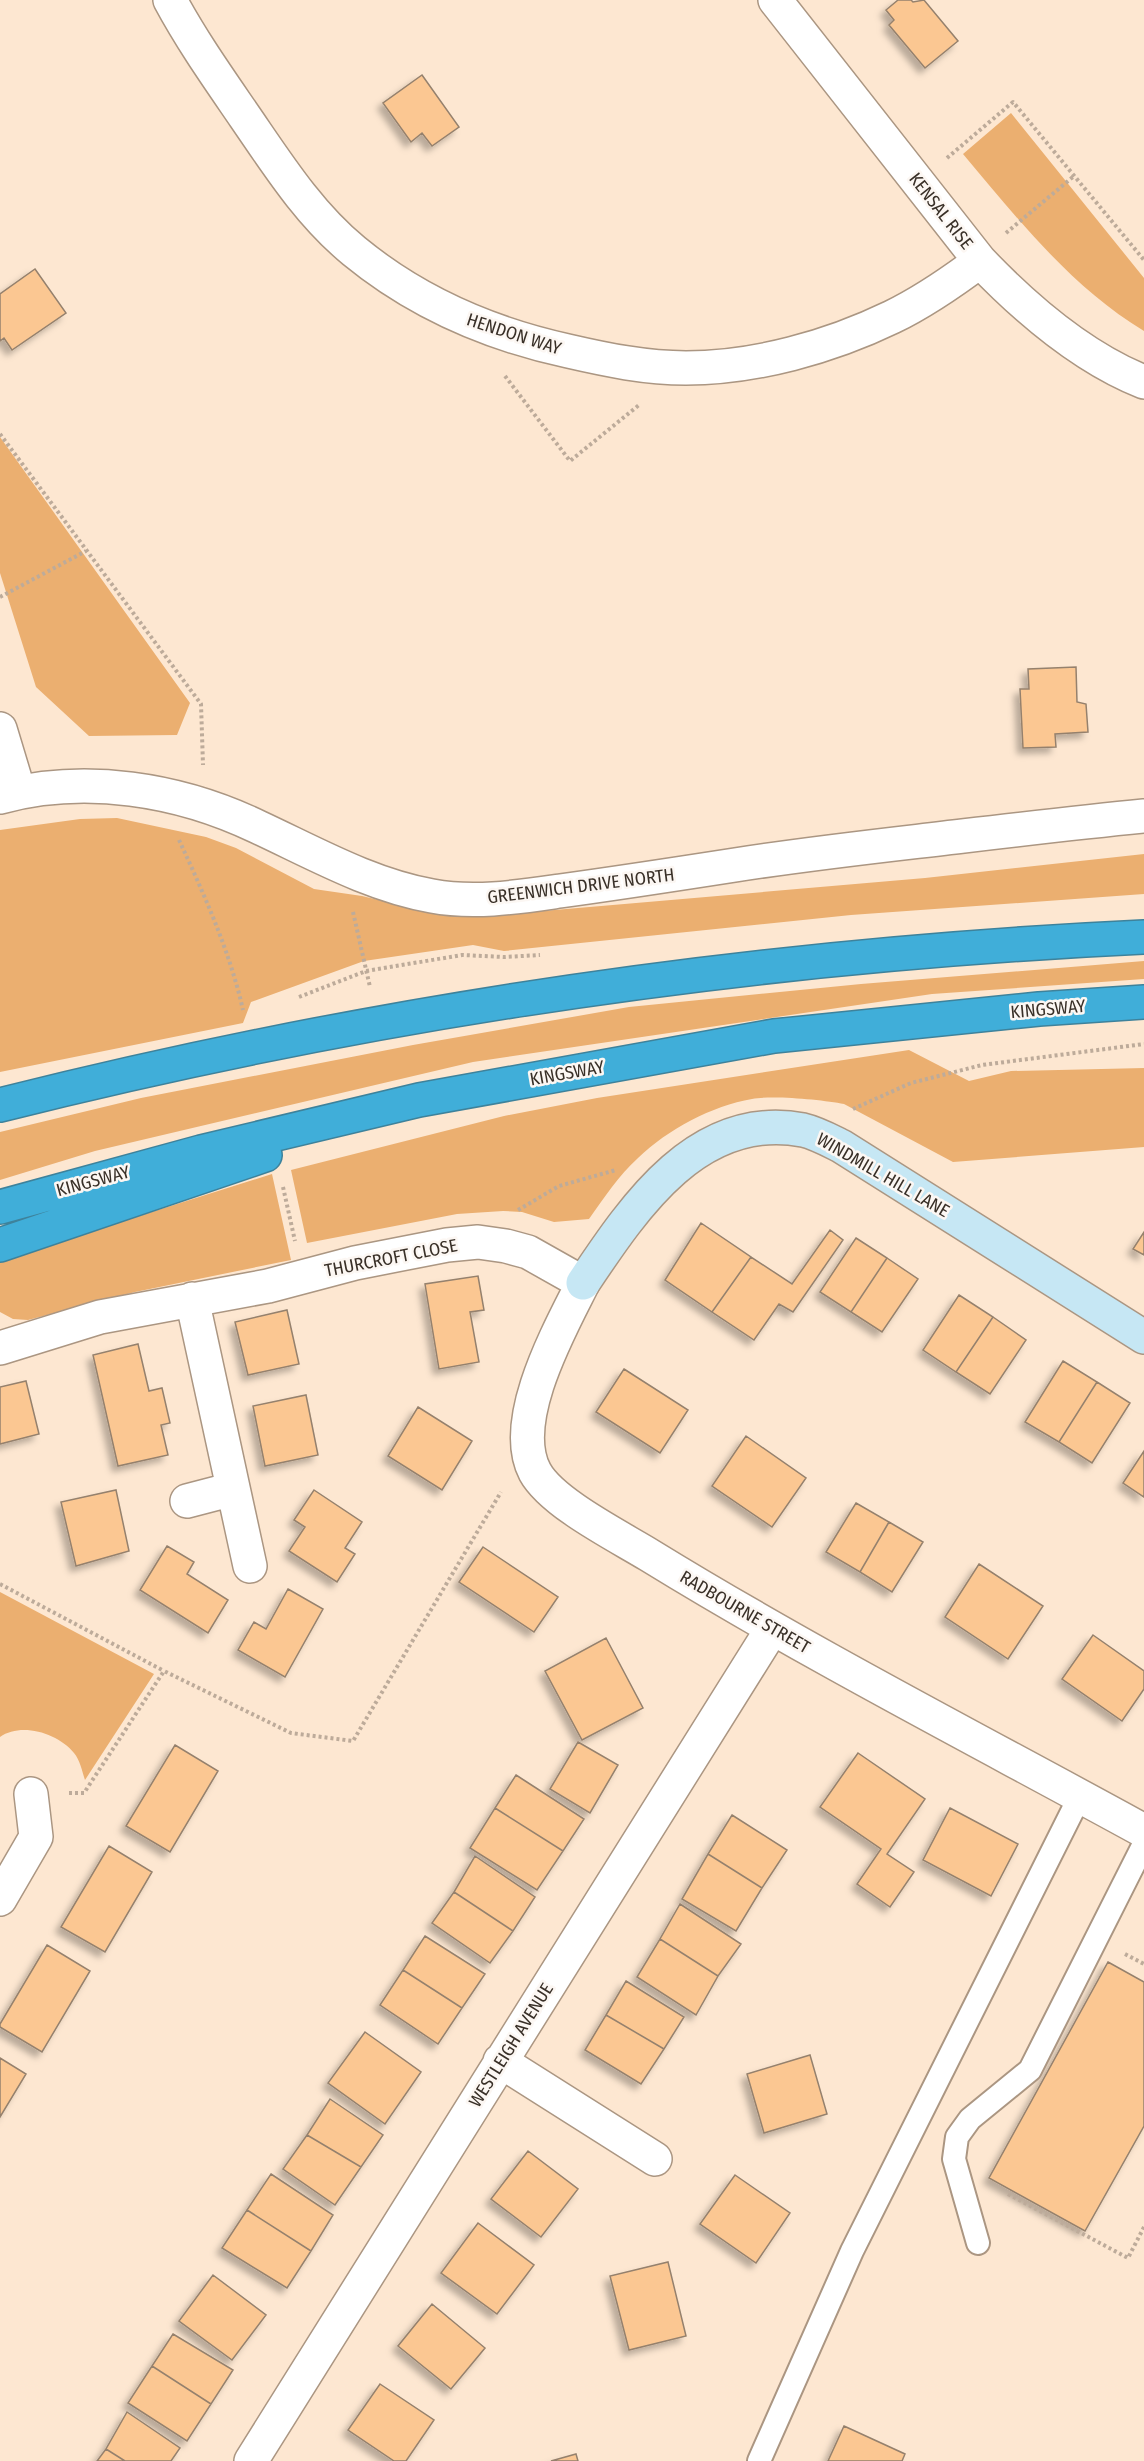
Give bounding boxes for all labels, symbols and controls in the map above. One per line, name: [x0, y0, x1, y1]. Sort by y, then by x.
street label: KENSAL RISE: [904, 168, 978, 254]
street label: HENDON WAY: [464, 308, 564, 360]
street label: GREENWICH DRIVE NORTH: [486, 864, 676, 908]
street label: KINGSWAY: [1010, 995, 1086, 1023]
street label: KINGSWAY: [528, 1056, 606, 1090]
street label: WINDMILL HILL LANE: [813, 1128, 953, 1222]
street label: KINGSWAY: [54, 1161, 132, 1201]
street label: THURCROFT CLOSE: [323, 1234, 459, 1282]
street label: RADBOURNE STREET: [676, 1566, 815, 1659]
street label: WESTLEIGH AVENUE: [464, 1979, 558, 2111]

